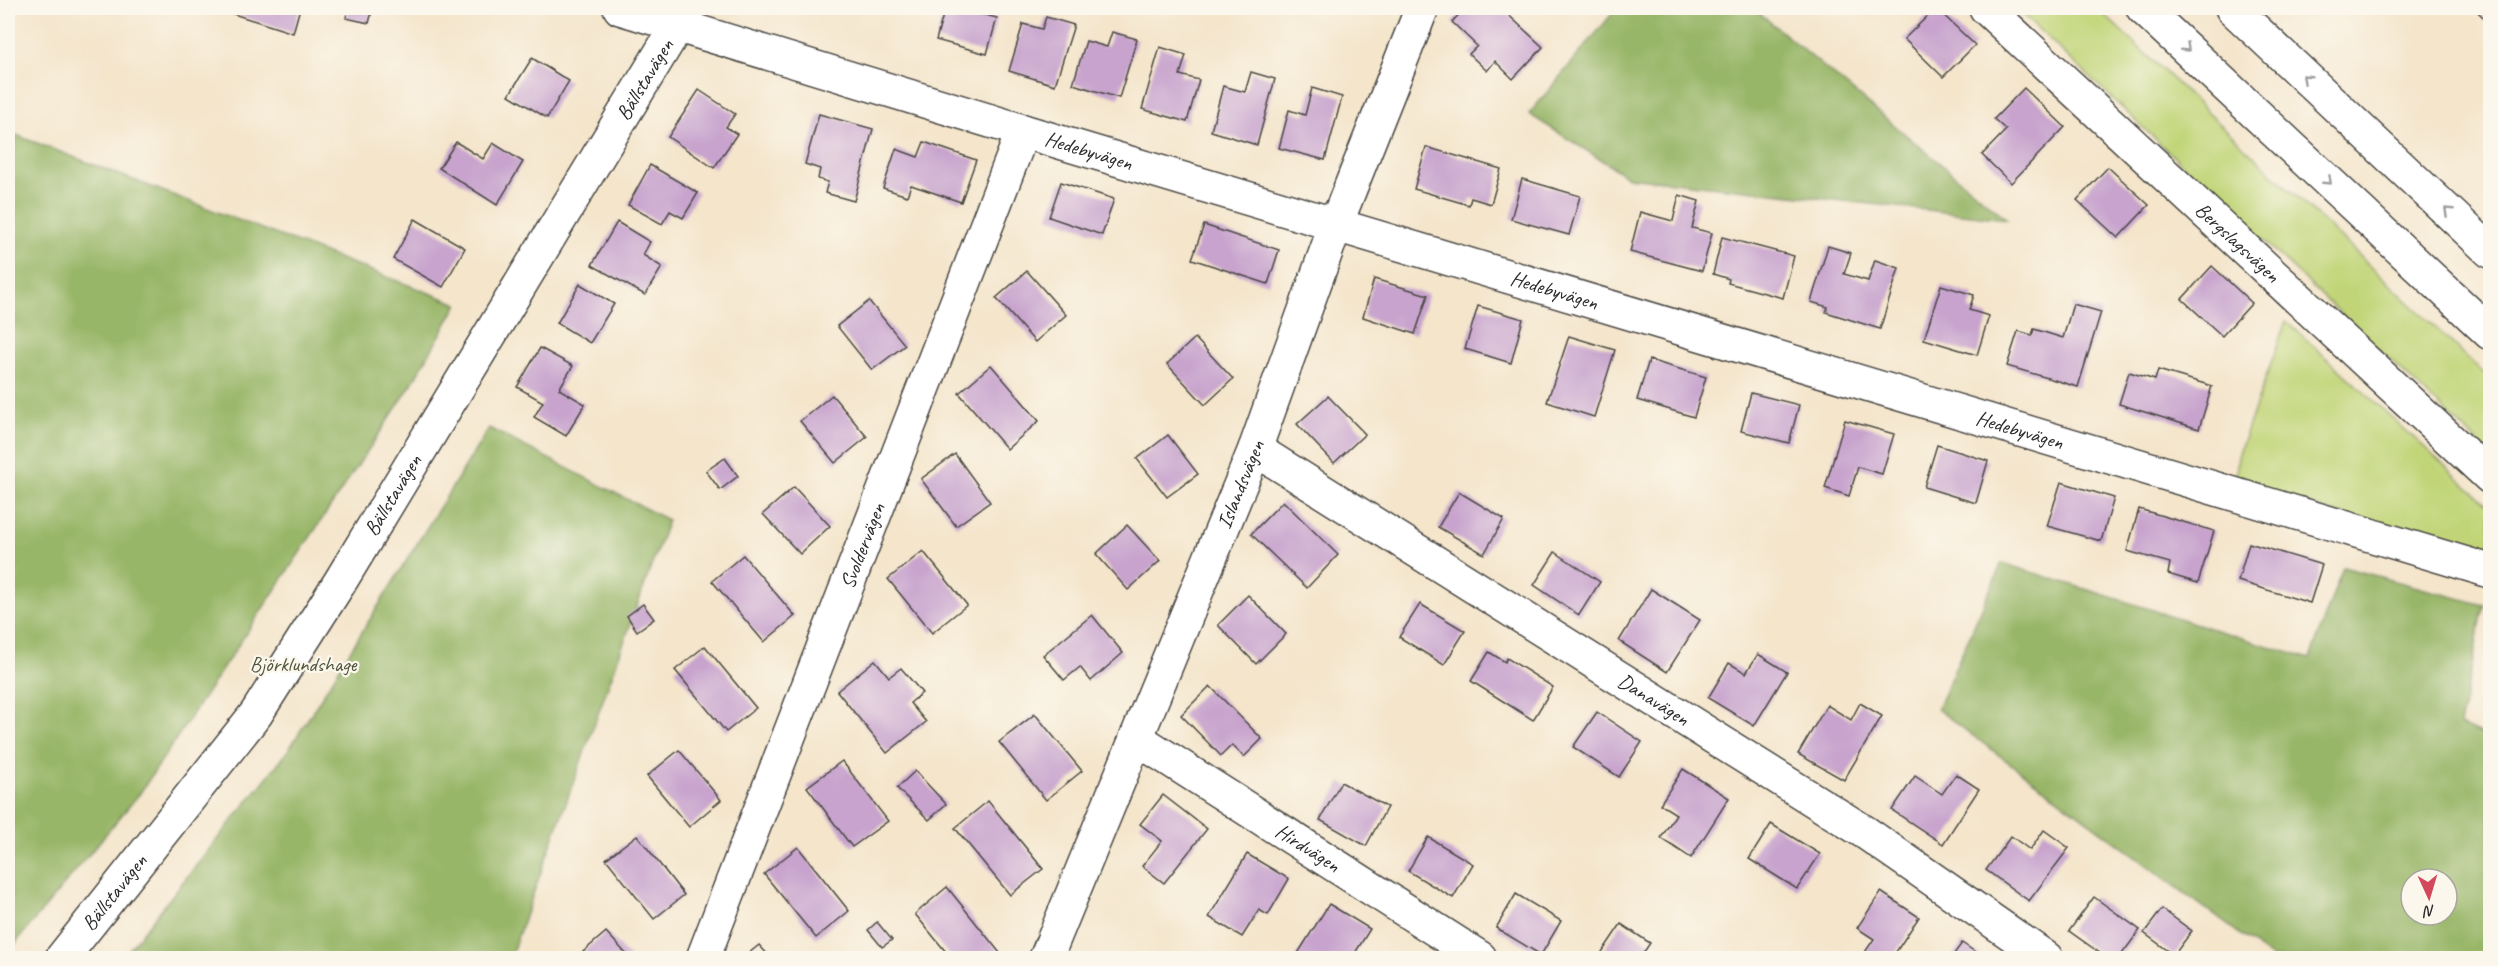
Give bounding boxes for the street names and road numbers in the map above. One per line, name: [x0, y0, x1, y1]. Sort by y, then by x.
street label: Bällstavägen: [610, 33, 680, 125]
street label: Hedebyvägen: [1042, 125, 1136, 176]
street label: Bergslagsvägen: [2190, 197, 2286, 288]
street label: Hedebyvägen: [1507, 265, 1602, 316]
street label: Hedebyvägen: [1973, 405, 2067, 455]
street label: Islandsvägen: [1211, 436, 1270, 532]
street label: Bällstavägen: [358, 449, 428, 540]
street label: Svoldervägen: [834, 499, 891, 592]
street label: Danavägen: [1613, 668, 1695, 732]
street label: Hirdvägen: [1271, 818, 1346, 878]
street label: Bällstavägen: [76, 848, 153, 936]

